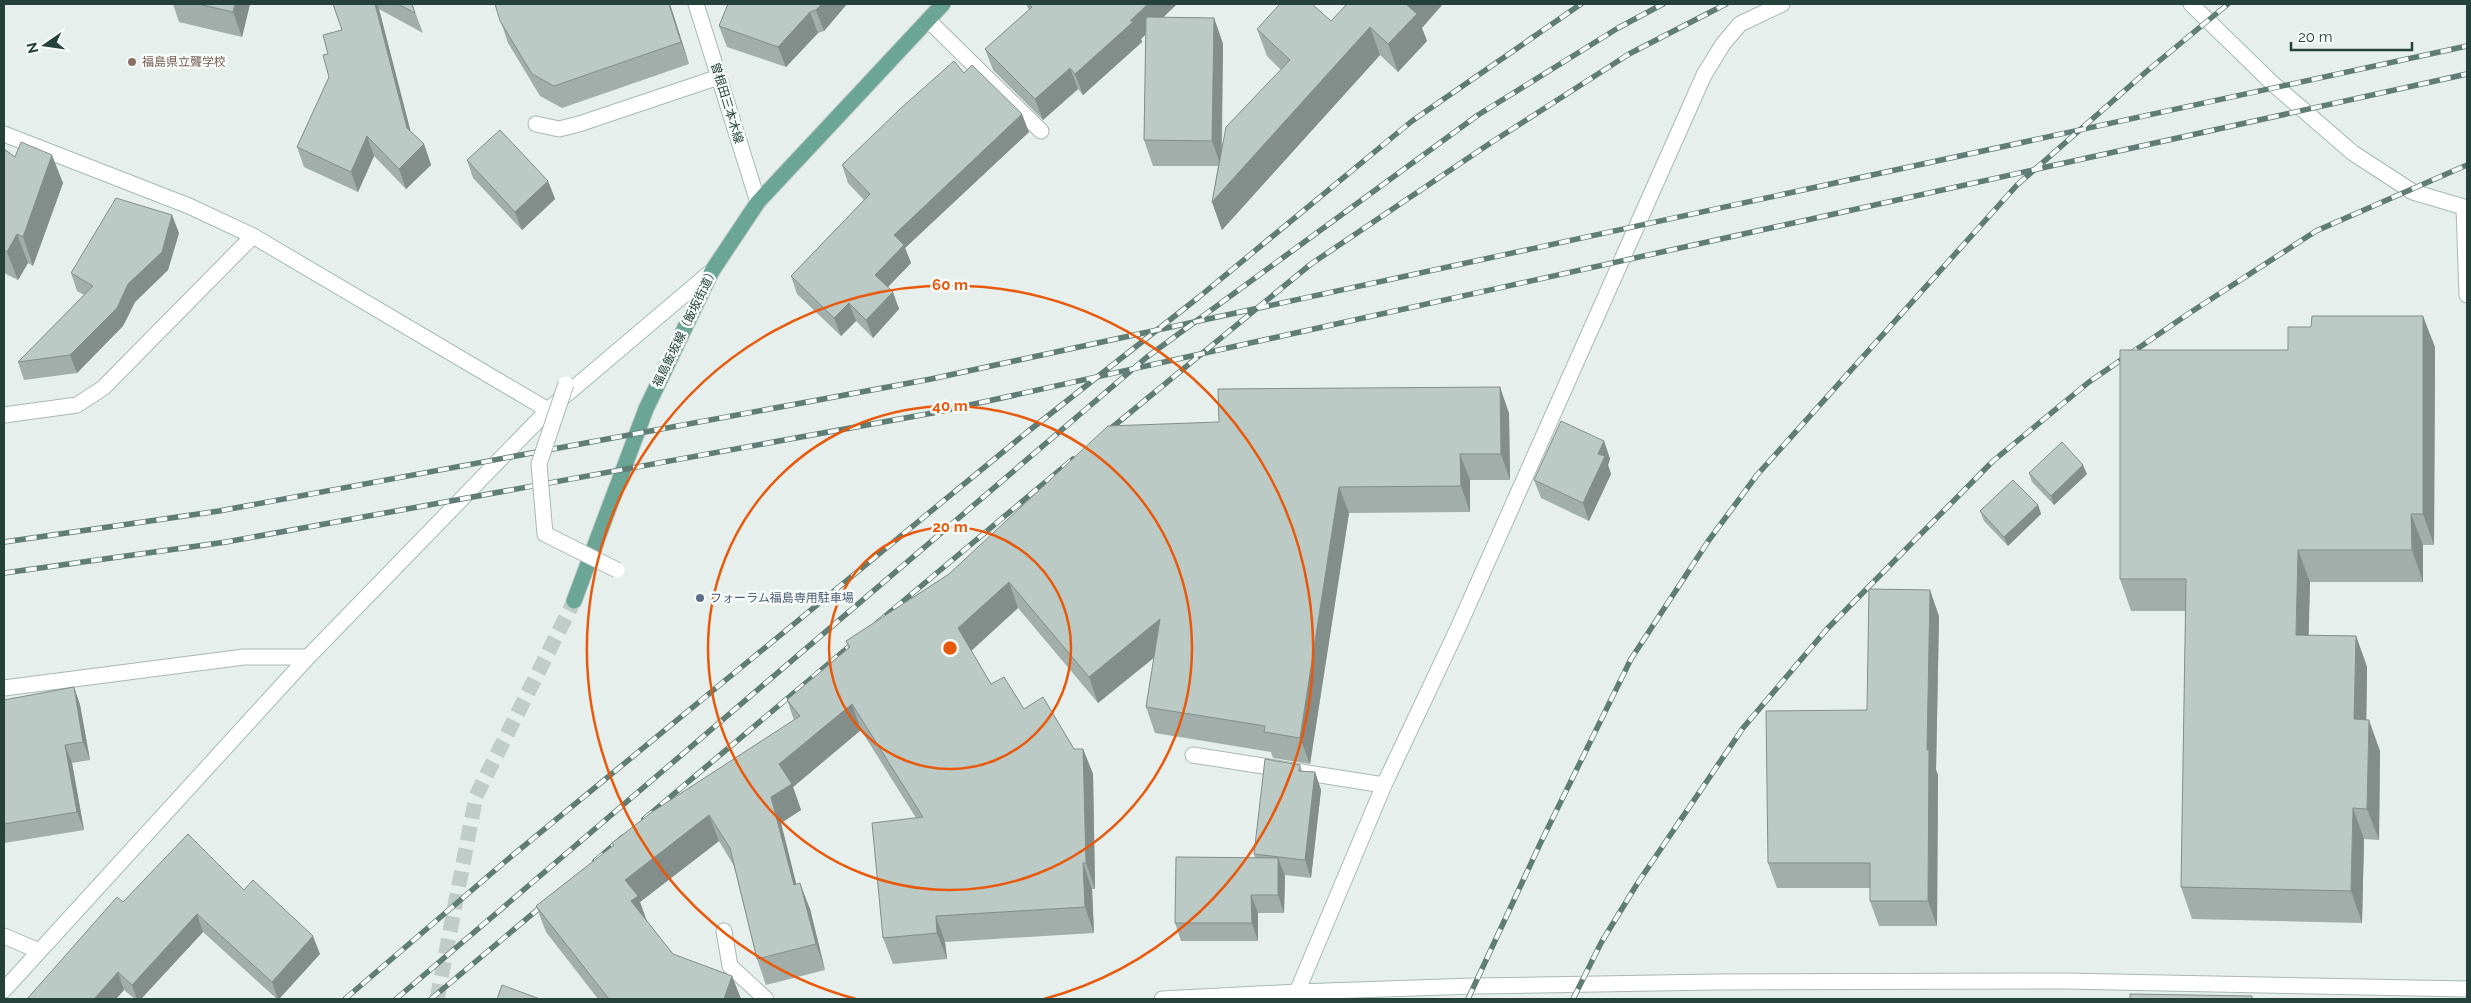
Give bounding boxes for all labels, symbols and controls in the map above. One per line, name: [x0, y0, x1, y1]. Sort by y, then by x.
north arrow: [20, 20, 70, 70]
scale bar: [2291, 20, 2412, 52]
text: 20 m: [2298, 28, 2333, 46]
text: N: [23, 41, 41, 55]
place label: 福島県立聾学校: [142, 55, 226, 69]
marker: 福島県立聾学校: [126, 56, 138, 68]
street label: 曽根田三本木線: [708, 61, 746, 145]
street label: 福島飯坂線（飯坂街道）: [650, 265, 720, 389]
text: 60 m: [932, 276, 968, 294]
text: 40 m: [932, 397, 968, 415]
text: 20 m: [932, 518, 968, 536]
place label: フォーラム福島専用駐車場: [710, 591, 854, 605]
marker: フォーラム福島専用駐車場: [694, 592, 706, 604]
centre of rings: [941, 639, 959, 657]

